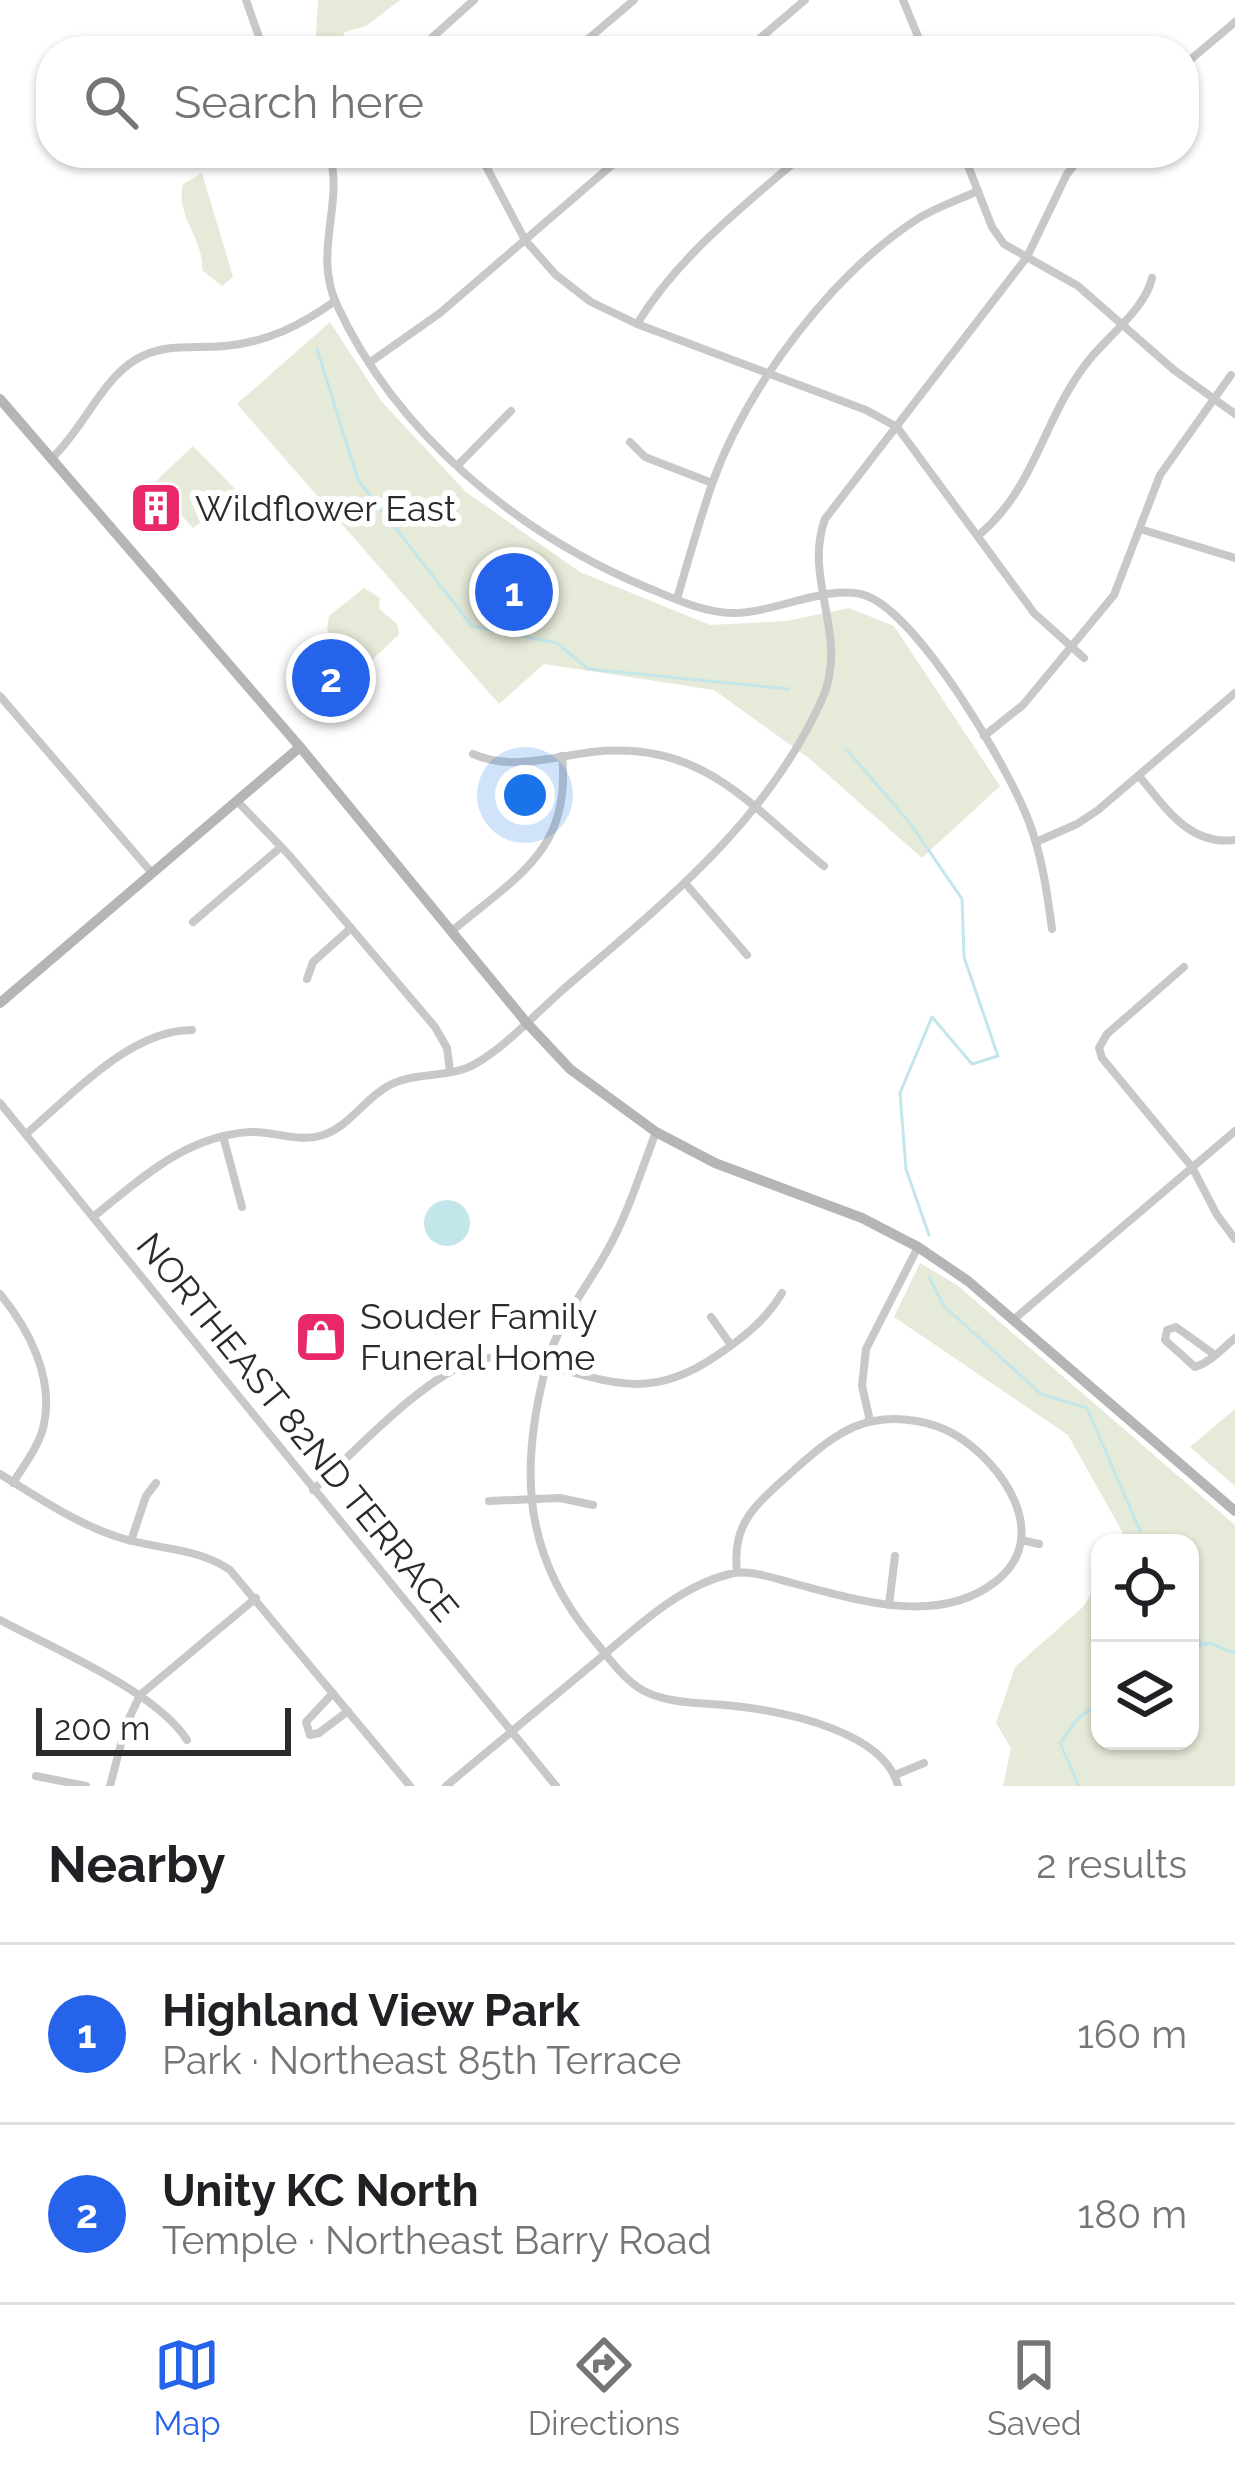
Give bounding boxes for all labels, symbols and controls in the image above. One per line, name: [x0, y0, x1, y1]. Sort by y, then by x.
search box: [36, 36, 1199, 168]
icon: search: [78, 69, 144, 135]
text: Search here: [174, 76, 424, 129]
building icon: Wildflower East: [128, 480, 184, 536]
place label: Wildflower East: [195, 487, 456, 529]
pin: 1: [475, 547, 553, 637]
pin: 2: [292, 633, 370, 723]
your location: [495, 765, 555, 825]
street label: NORTHEAST 82ND TERRACE: [128, 1225, 468, 1629]
place label: Souder Family Funeral Home: [360, 1295, 597, 1378]
shop icon: Souder Family Funeral Home: [293, 1309, 349, 1365]
map controls: [1091, 1534, 1199, 1750]
button: locate: [1091, 1534, 1199, 1642]
button: layers: [1091, 1642, 1199, 1750]
scale bar: [36, 1702, 291, 1755]
text: 200 m: [54, 1709, 150, 1748]
text: Nearby: [48, 1834, 225, 1894]
text: 2 results: [1036, 1841, 1187, 1887]
text: Highland View Park: [162, 1984, 580, 2037]
text: 1: [77, 2011, 97, 2057]
text: 160 m: [1077, 2011, 1187, 2057]
text: Park · Northeast 85th Terrace: [162, 2037, 681, 2083]
text: Unity KC North: [162, 2164, 479, 2217]
text: 2: [76, 2191, 98, 2237]
text: 180 m: [1078, 2191, 1187, 2237]
text: Temple · Northeast Barry Road: [162, 2217, 712, 2263]
tab: Map: [154, 2332, 221, 2443]
tab: Directions: [528, 2332, 680, 2443]
tab: Saved: [987, 2332, 1081, 2443]

